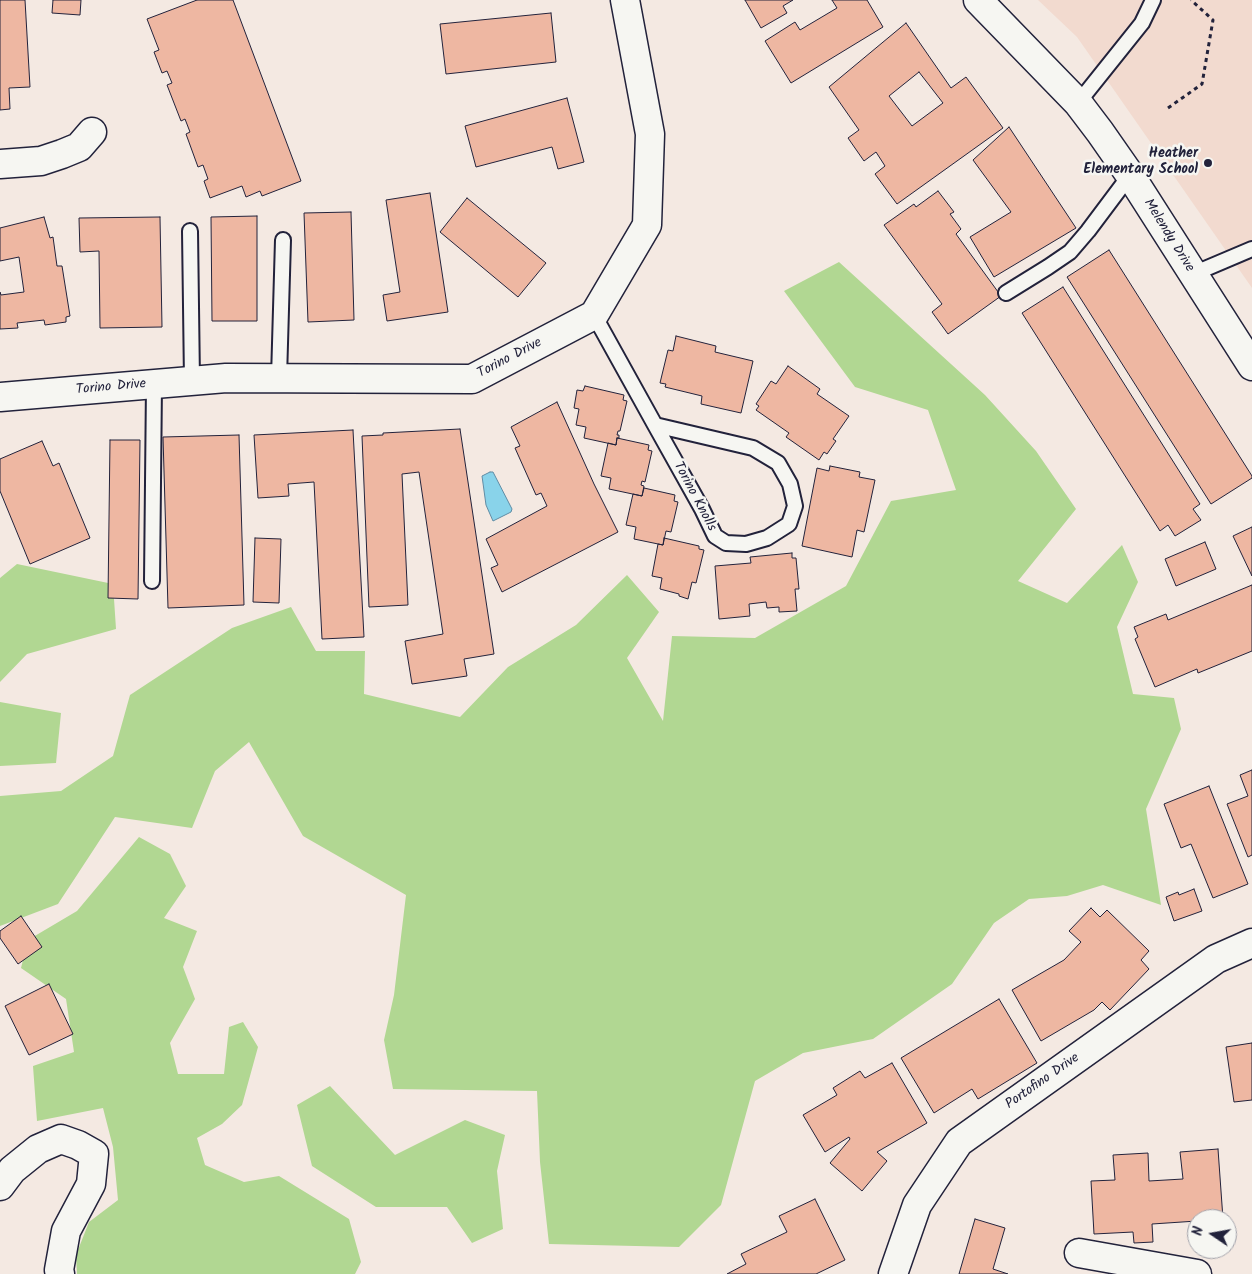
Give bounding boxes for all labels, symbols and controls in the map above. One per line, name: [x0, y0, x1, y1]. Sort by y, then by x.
place label: Heather Elementary School: [1084, 147, 1198, 180]
marker: Heather Elementary School: [1202, 157, 1214, 169]
street label: Melendy Drive: [1139, 196, 1197, 276]
street label: Torino Drive: [475, 335, 545, 383]
street label: Torino Drive: [75, 377, 147, 399]
street label: Torino Knolls: [669, 459, 719, 535]
street label: Portofino Drive: [1003, 1050, 1083, 1114]
north arrow: [1187, 1209, 1237, 1259]
text: N: [1187, 1224, 1210, 1238]

